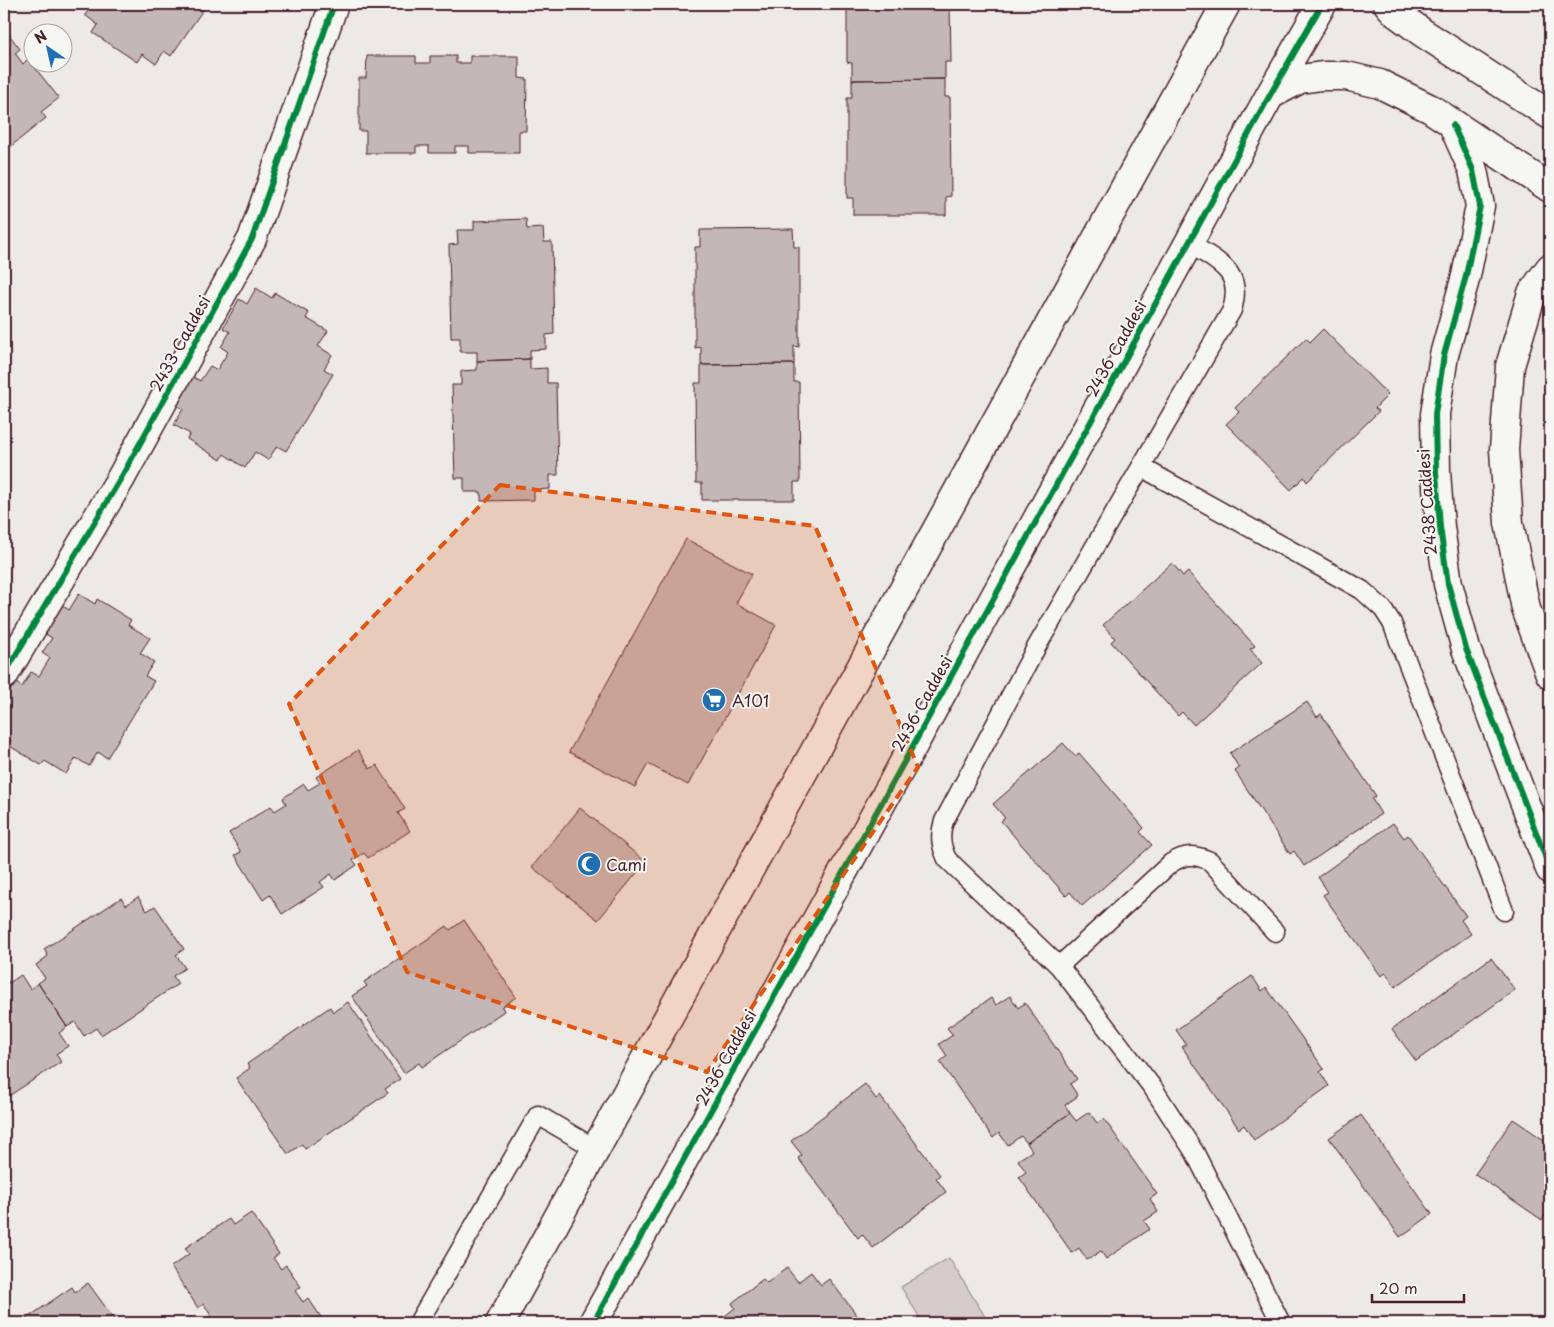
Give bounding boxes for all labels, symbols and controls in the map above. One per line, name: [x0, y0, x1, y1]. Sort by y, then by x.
north arrow: [22, 22, 72, 72]
text: N: [30, 25, 51, 49]
street label: 2433 Caddesi: [143, 291, 215, 395]
street label: 2436 Caddesi: [1079, 295, 1151, 401]
street label: 2438 Caddesi: [1410, 448, 1442, 556]
street label: 2436 Caddesi: [885, 650, 957, 756]
supermarket icon: A101: [701, 687, 727, 713]
place label: A101: [732, 688, 769, 712]
mosque icon: Cami: [576, 851, 602, 877]
place label: Cami: [606, 852, 647, 876]
street label: 2436 Caddesi: [689, 1004, 761, 1110]
scale bar: [1372, 1272, 1464, 1304]
text: 20 m: [1379, 1276, 1418, 1299]

